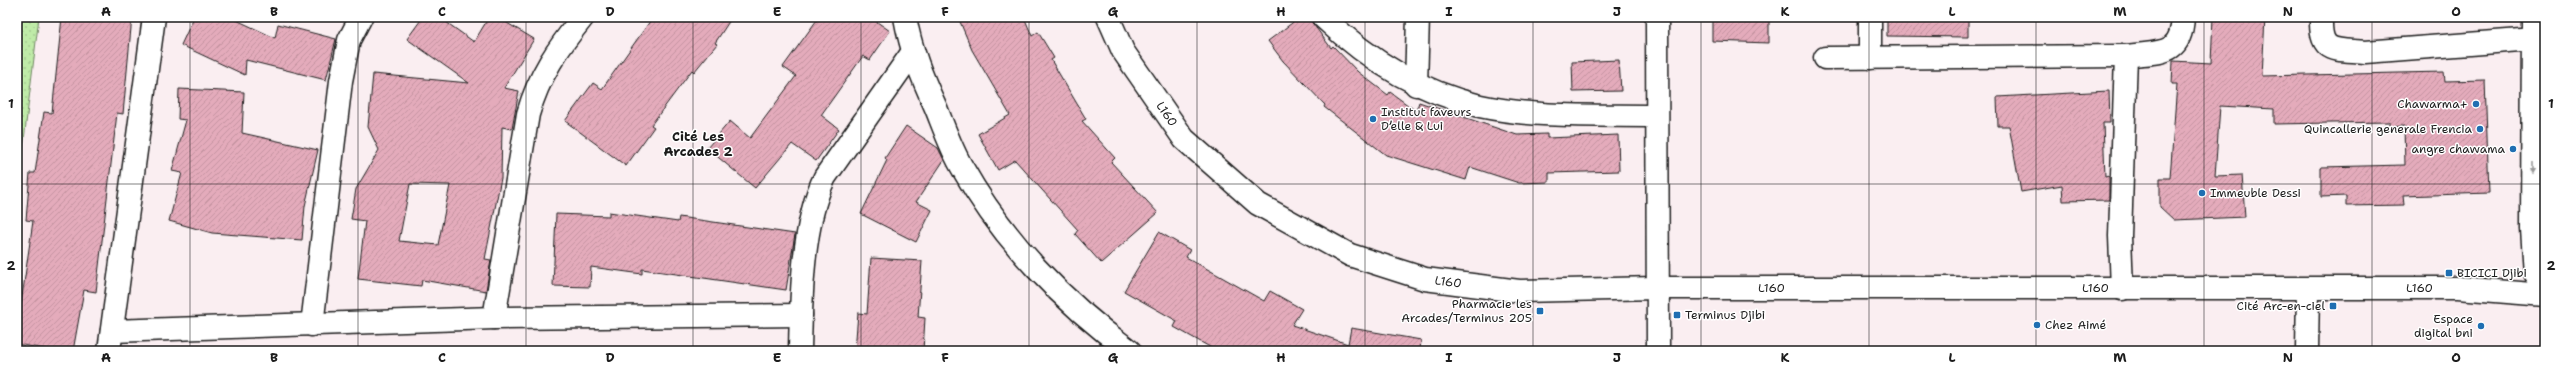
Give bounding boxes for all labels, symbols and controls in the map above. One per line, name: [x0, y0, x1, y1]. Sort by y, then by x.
text: A: [101, 3, 111, 20]
text: B: [270, 3, 278, 20]
text: C: [438, 3, 446, 20]
text: D: [605, 3, 615, 20]
text: E: [773, 3, 782, 20]
text: F: [941, 3, 949, 20]
text: G: [1108, 3, 1119, 20]
text: H: [1276, 3, 1286, 20]
text: I: [1445, 3, 1453, 20]
text: J: [1613, 3, 1621, 20]
text: K: [1781, 3, 1790, 20]
text: L: [1948, 3, 1956, 20]
text: M: [2113, 3, 2127, 20]
text: N: [2283, 3, 2293, 20]
text: O: [2451, 3, 2461, 20]
text: 1: [8, 95, 14, 112]
text: 1: [2548, 95, 2554, 112]
place label: Chawarma+: [2397, 96, 2468, 112]
street label: L160: [1153, 99, 1181, 130]
marker: Chawarma+: [2471, 99, 2481, 109]
place label: Institut faveurs D’elle & Lui: [1381, 104, 1471, 134]
marker: Institut faveurs D’elle & Lui: [1368, 114, 1378, 124]
place label: Quincallerie generale Frencia: [2304, 121, 2473, 137]
marker: Quincallerie generale Frencia: [2475, 124, 2485, 134]
district label: Cité Les Arcades 2: [663, 128, 733, 160]
place label: angre chawama: [2411, 141, 2506, 157]
marker: angre chawama: [2508, 144, 2518, 154]
one-way arrow: [2530, 162, 2536, 175]
place label: Immeuble Dessi: [2210, 185, 2301, 201]
marker: Immeuble Dessi: [2197, 188, 2207, 198]
text: 2: [6, 257, 16, 274]
text: 2: [2546, 257, 2556, 274]
place label: BICICI Djibi: [2457, 265, 2527, 281]
marker: BICICI Djibi: [2444, 268, 2454, 278]
street label: L160: [1434, 272, 1463, 292]
street label: L160: [1758, 280, 1785, 296]
street label: L160: [2082, 280, 2109, 296]
street label: L160: [2406, 280, 2433, 296]
place label: Pharmacie les Arcades/Terminus 205: [1401, 296, 1532, 326]
place label: Cité Arc-en-ciel: [2237, 298, 2325, 314]
marker: Cité Arc-en-ciel: [2328, 301, 2338, 311]
marker: Pharmacie les Arcades/Terminus 205: [1535, 306, 1545, 316]
place label: Terminus Djibi: [1685, 307, 1765, 323]
marker: Terminus Djibi: [1672, 310, 1682, 320]
place label: Espace digital bni: [2414, 311, 2473, 341]
place label: Chez Aimé: [2045, 317, 2107, 333]
marker: Chez Aimé: [2032, 320, 2042, 330]
marker: Espace digital bni: [2476, 321, 2486, 331]
text: A: [101, 349, 111, 366]
text: B: [270, 349, 278, 366]
text: C: [438, 349, 446, 366]
text: D: [605, 349, 615, 366]
text: E: [773, 349, 782, 366]
text: F: [941, 349, 949, 366]
text: G: [1108, 349, 1119, 366]
text: H: [1276, 349, 1286, 366]
text: I: [1445, 349, 1453, 366]
text: J: [1613, 349, 1621, 366]
text: K: [1781, 349, 1790, 366]
text: L: [1948, 349, 1956, 366]
text: M: [2113, 349, 2127, 366]
text: N: [2283, 349, 2293, 366]
text: O: [2451, 349, 2461, 366]

